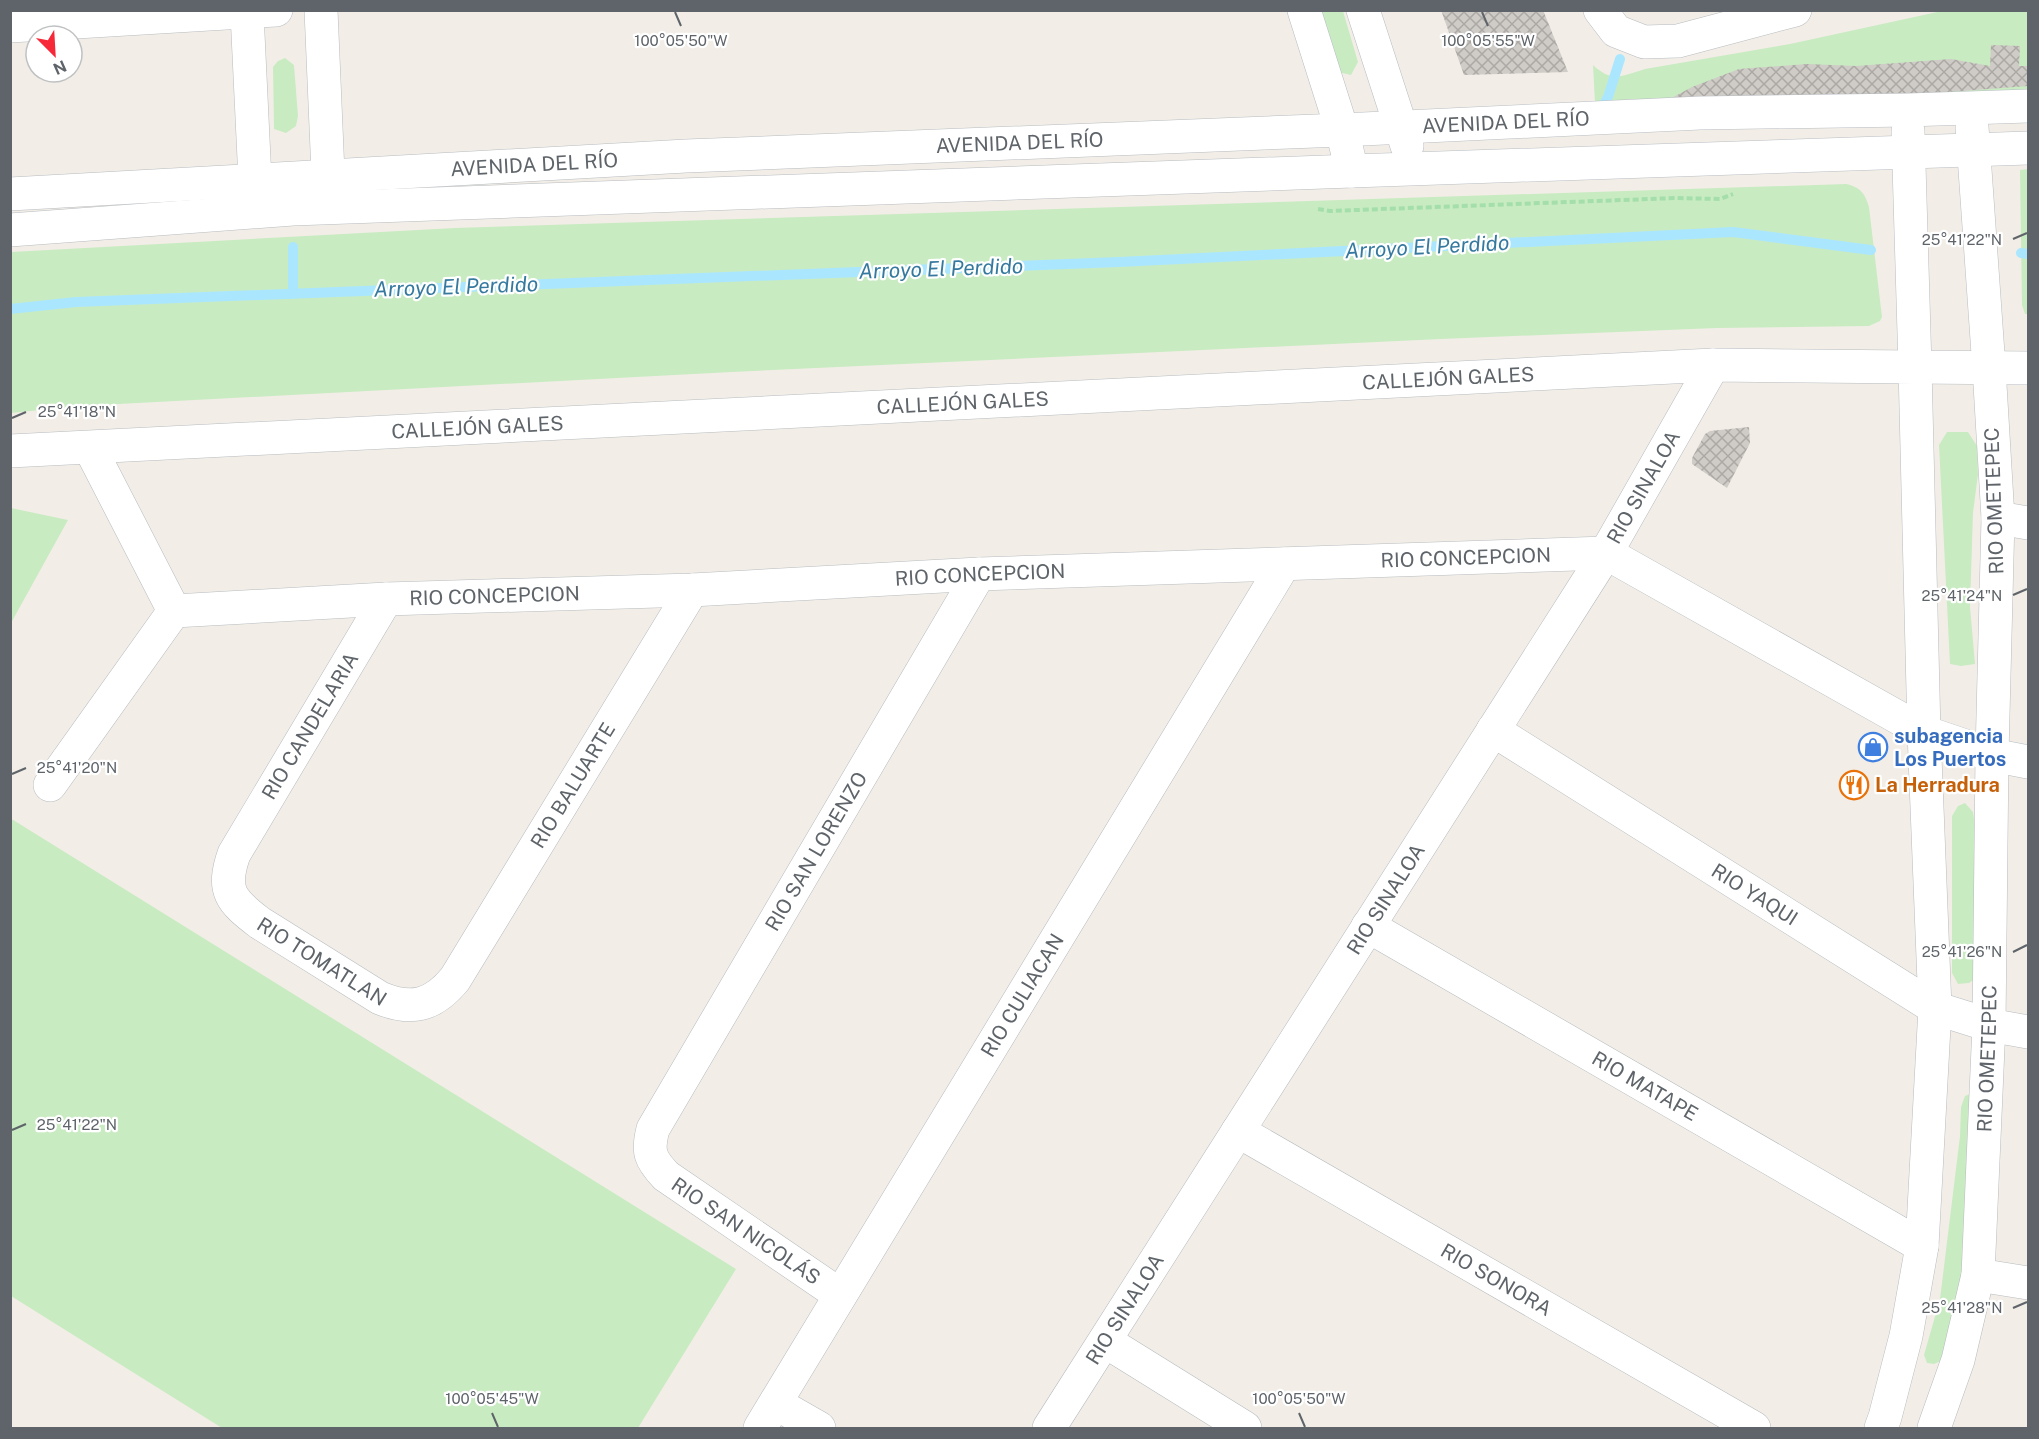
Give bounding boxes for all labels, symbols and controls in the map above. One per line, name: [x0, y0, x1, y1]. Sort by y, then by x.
north arrow: [24, 24, 84, 84]
text: 100°05'50"W: [634, 32, 728, 49]
text: 100°05'55"W: [1441, 32, 1535, 49]
text: N: [50, 56, 69, 78]
street label: AVENIDA DEL RÍO: [1421, 106, 1590, 138]
street label: AVENIDA DEL RÍO: [935, 127, 1104, 158]
street label: AVENIDA DEL RÍO: [450, 148, 619, 181]
water label: Arroyo El Perdido: [1344, 230, 1510, 263]
text: 25°41'22"N: [1922, 231, 2002, 248]
water label: Arroyo El Perdido: [858, 253, 1024, 284]
water label: Arroyo El Perdido: [373, 271, 539, 302]
street label: CALLEJÓN GALES: [1361, 362, 1535, 395]
street label: CALLEJÓN GALES: [876, 387, 1050, 419]
text: 25°41'18"N: [38, 403, 116, 420]
street label: CALLEJÓN GALES: [391, 411, 564, 444]
street label: RIO SINALOA: [1602, 426, 1685, 548]
street label: RIO OMETEPEC: [1979, 427, 2009, 575]
street label: RIO CONCEPCION: [1380, 543, 1552, 573]
street label: RIO CONCEPCION: [894, 559, 1066, 591]
street label: RIO CONCEPCION: [409, 581, 580, 610]
text: 25°41'24"N: [1922, 587, 2002, 604]
street label: RIO CANDELARIA: [257, 648, 363, 804]
street label: RIO BALUARTE: [526, 718, 620, 853]
place label: subagencia Los Puertos: [1894, 724, 2006, 771]
shop icon: subagencia Los Puertos: [1857, 731, 1889, 763]
text: 25°41'20"N: [37, 759, 117, 776]
street label: RIO SAN LORENZO: [760, 767, 872, 935]
restaurant icon: La Herradura: [1838, 769, 1870, 801]
place label: La Herradura: [1875, 773, 2000, 797]
street label: RIO SINALOA: [1342, 839, 1430, 959]
street label: RIO YAQUI: [1707, 858, 1802, 931]
street label: RIO TOMATLAN: [252, 912, 391, 1011]
street label: RIO CULIACAN: [976, 929, 1069, 1061]
text: 25°41'26"N: [1922, 943, 2002, 960]
street label: RIO OMETEPEC: [1972, 985, 2001, 1133]
street label: RIO MATAPE: [1588, 1046, 1702, 1126]
text: 25°41'22"N: [37, 1116, 117, 1133]
street label: RIO SAN NICOLÁS: [667, 1171, 826, 1290]
street label: RIO SONORA: [1436, 1238, 1556, 1321]
street label: RIO SINALOA: [1081, 1249, 1169, 1369]
text: 25°41'28"N: [1921, 1299, 2003, 1316]
text: 100°05'45"W: [445, 1390, 539, 1407]
text: 100°05'50"W: [1252, 1390, 1346, 1407]

